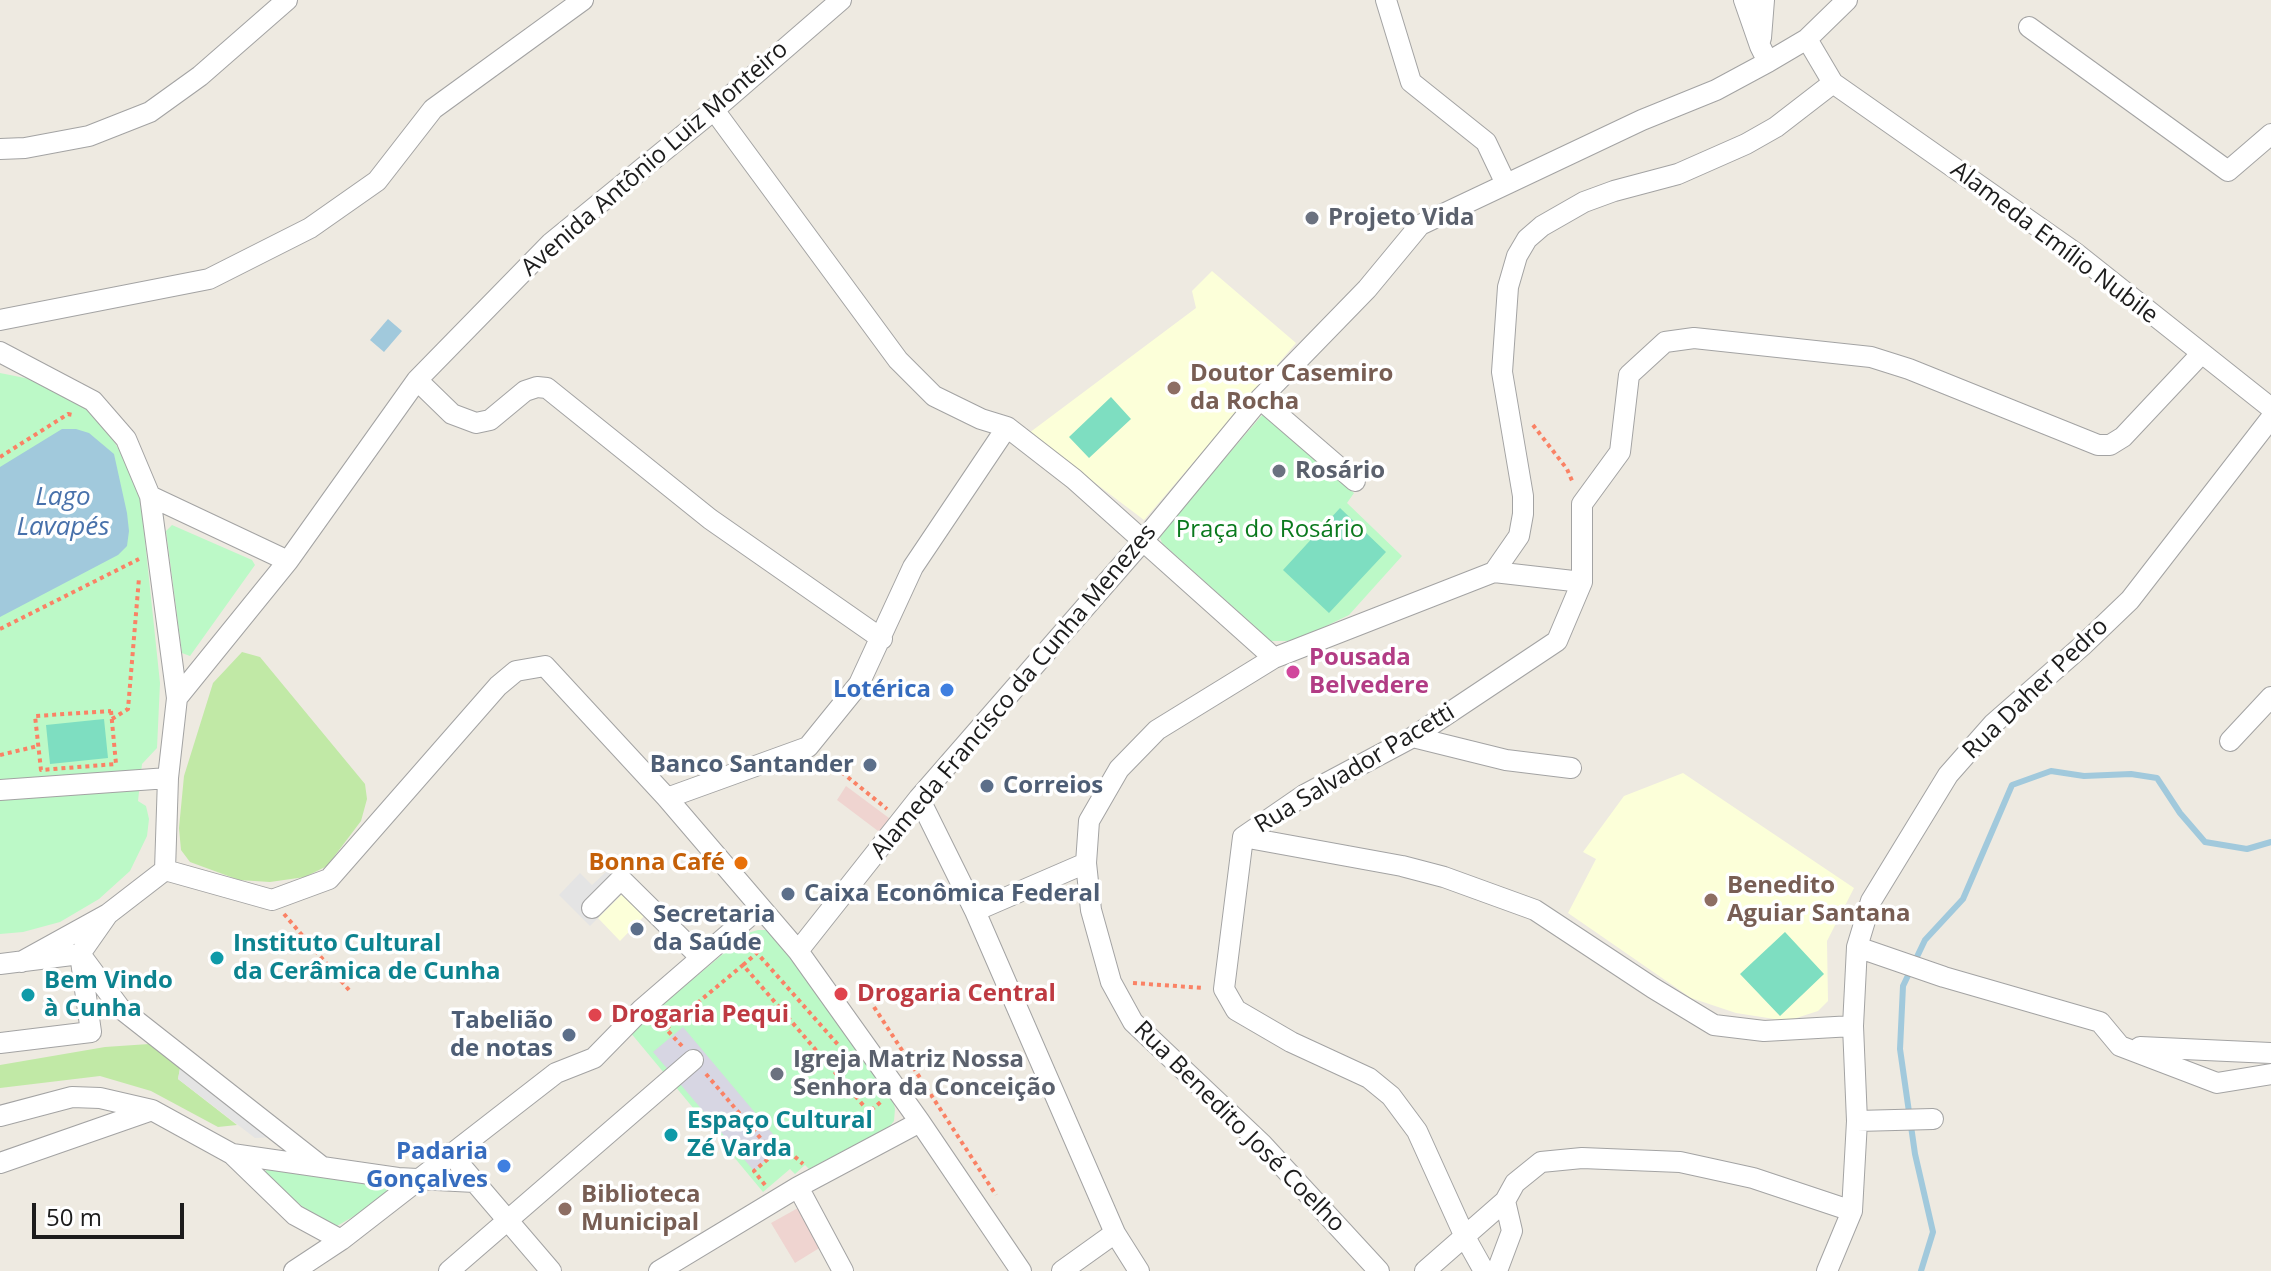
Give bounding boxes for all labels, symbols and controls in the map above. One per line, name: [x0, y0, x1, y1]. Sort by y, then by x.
street label: Avenida Antônio Luiz Monteiro: [516, 35, 794, 283]
street label: Alameda Emílio Nubile: [1945, 156, 2163, 330]
place label: Projeto Vida: [1328, 204, 1474, 232]
marker: Projeto Vida: [1303, 209, 1321, 227]
place label: Doutor Casemiro da Rocha: [1190, 360, 1393, 416]
marker: Doutor Casemiro da Rocha: [1165, 379, 1183, 397]
place label: Rosário: [1295, 457, 1385, 485]
marker: Rosário: [1270, 462, 1288, 480]
water label: Lago Lavapés: [16, 482, 110, 544]
park label: Praça do Rosário: [1176, 516, 1364, 544]
street label: Alameda Francisco da Cunha Menezes: [865, 519, 1163, 865]
street label: Rua Daher Pedro: [1957, 612, 2115, 766]
place label: Pousada Belvedere: [1309, 644, 1429, 700]
marker: Pousada Belvedere: [1284, 663, 1302, 681]
place label: Lotérica: [833, 676, 931, 704]
marker: Lotérica: [938, 681, 956, 699]
street label: Rua Salvador Pacetti: [1250, 698, 1460, 840]
place label: Banco Santander: [650, 751, 854, 779]
marker: Banco Santander: [861, 756, 879, 774]
place label: Correios: [1003, 772, 1103, 800]
marker: Correios: [978, 777, 996, 795]
place label: Bonna Café: [588, 849, 725, 877]
marker: Bonna Café: [732, 854, 750, 872]
place label: Benedito Aguiar Santana: [1727, 872, 1911, 928]
place label: Caixa Econômica Federal: [804, 880, 1100, 908]
marker: Caixa Econômica Federal: [779, 885, 797, 903]
marker: Benedito Aguiar Santana: [1702, 891, 1720, 909]
place label: Secretaria da Saúde: [653, 901, 775, 957]
marker: Secretaria da Saúde: [628, 920, 646, 938]
place label: Instituto Cultural da Cerâmica de Cunha: [233, 930, 500, 986]
marker: Instituto Cultural da Cerâmica de Cunha: [208, 949, 226, 967]
place label: Bem Vindo à Cunha: [44, 967, 173, 1023]
place label: Drogaria Central: [857, 980, 1056, 1008]
marker: Drogaria Central: [832, 985, 850, 1003]
marker: Bem Vindo à Cunha: [19, 986, 37, 1004]
place label: Drogaria Pequi: [611, 1001, 789, 1029]
marker: Drogaria Pequi: [586, 1006, 604, 1024]
place label: Tabelião de notas: [450, 1007, 553, 1063]
street label: Rua Benedito José Coelho: [1128, 1016, 1350, 1238]
marker: Tabelião de notas: [560, 1026, 578, 1044]
place label: Igreja Matriz Nossa Senhora da Conceição: [793, 1046, 1056, 1102]
marker: Igreja Matriz Nossa Senhora da Conceição: [768, 1065, 786, 1083]
place label: Espaço Cultural Zé Varda: [687, 1107, 873, 1163]
marker: Espaço Cultural Zé Varda: [662, 1126, 680, 1144]
place label: Padaria Gonçalves: [366, 1138, 488, 1194]
marker: Padaria Gonçalves: [495, 1157, 513, 1175]
place label: Biblioteca Municipal: [581, 1181, 701, 1237]
scale bar: [36, 1187, 188, 1237]
text: 50 m: [46, 1200, 102, 1233]
marker: Biblioteca Municipal: [556, 1200, 574, 1218]

